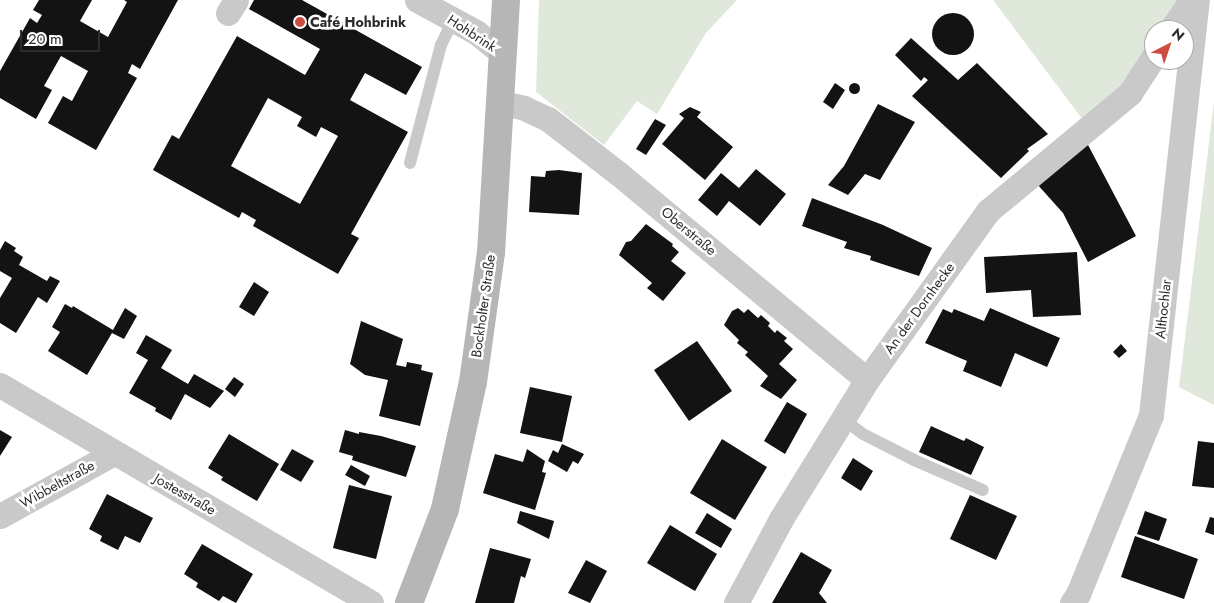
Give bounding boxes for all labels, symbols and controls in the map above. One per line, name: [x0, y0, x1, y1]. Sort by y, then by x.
street label: Hohbrink: [444, 11, 500, 55]
place label: Café Hohbrink: [310, 14, 406, 30]
marker: Café Hohbrink: [294, 16, 306, 28]
scale bar: [22, 20, 102, 52]
north arrow: [1144, 20, 1194, 70]
text: N: [1167, 23, 1189, 46]
text: 20 m: [28, 28, 62, 50]
street label: Oberstraße: [658, 203, 720, 259]
street label: Bockholter Straße: [467, 253, 499, 359]
street label: An der Dornhecke: [880, 259, 958, 357]
street label: Althochlar: [1152, 278, 1174, 340]
street label: Wibbeltstraße: [17, 457, 97, 511]
street label: Jostesstraße: [151, 470, 219, 518]

